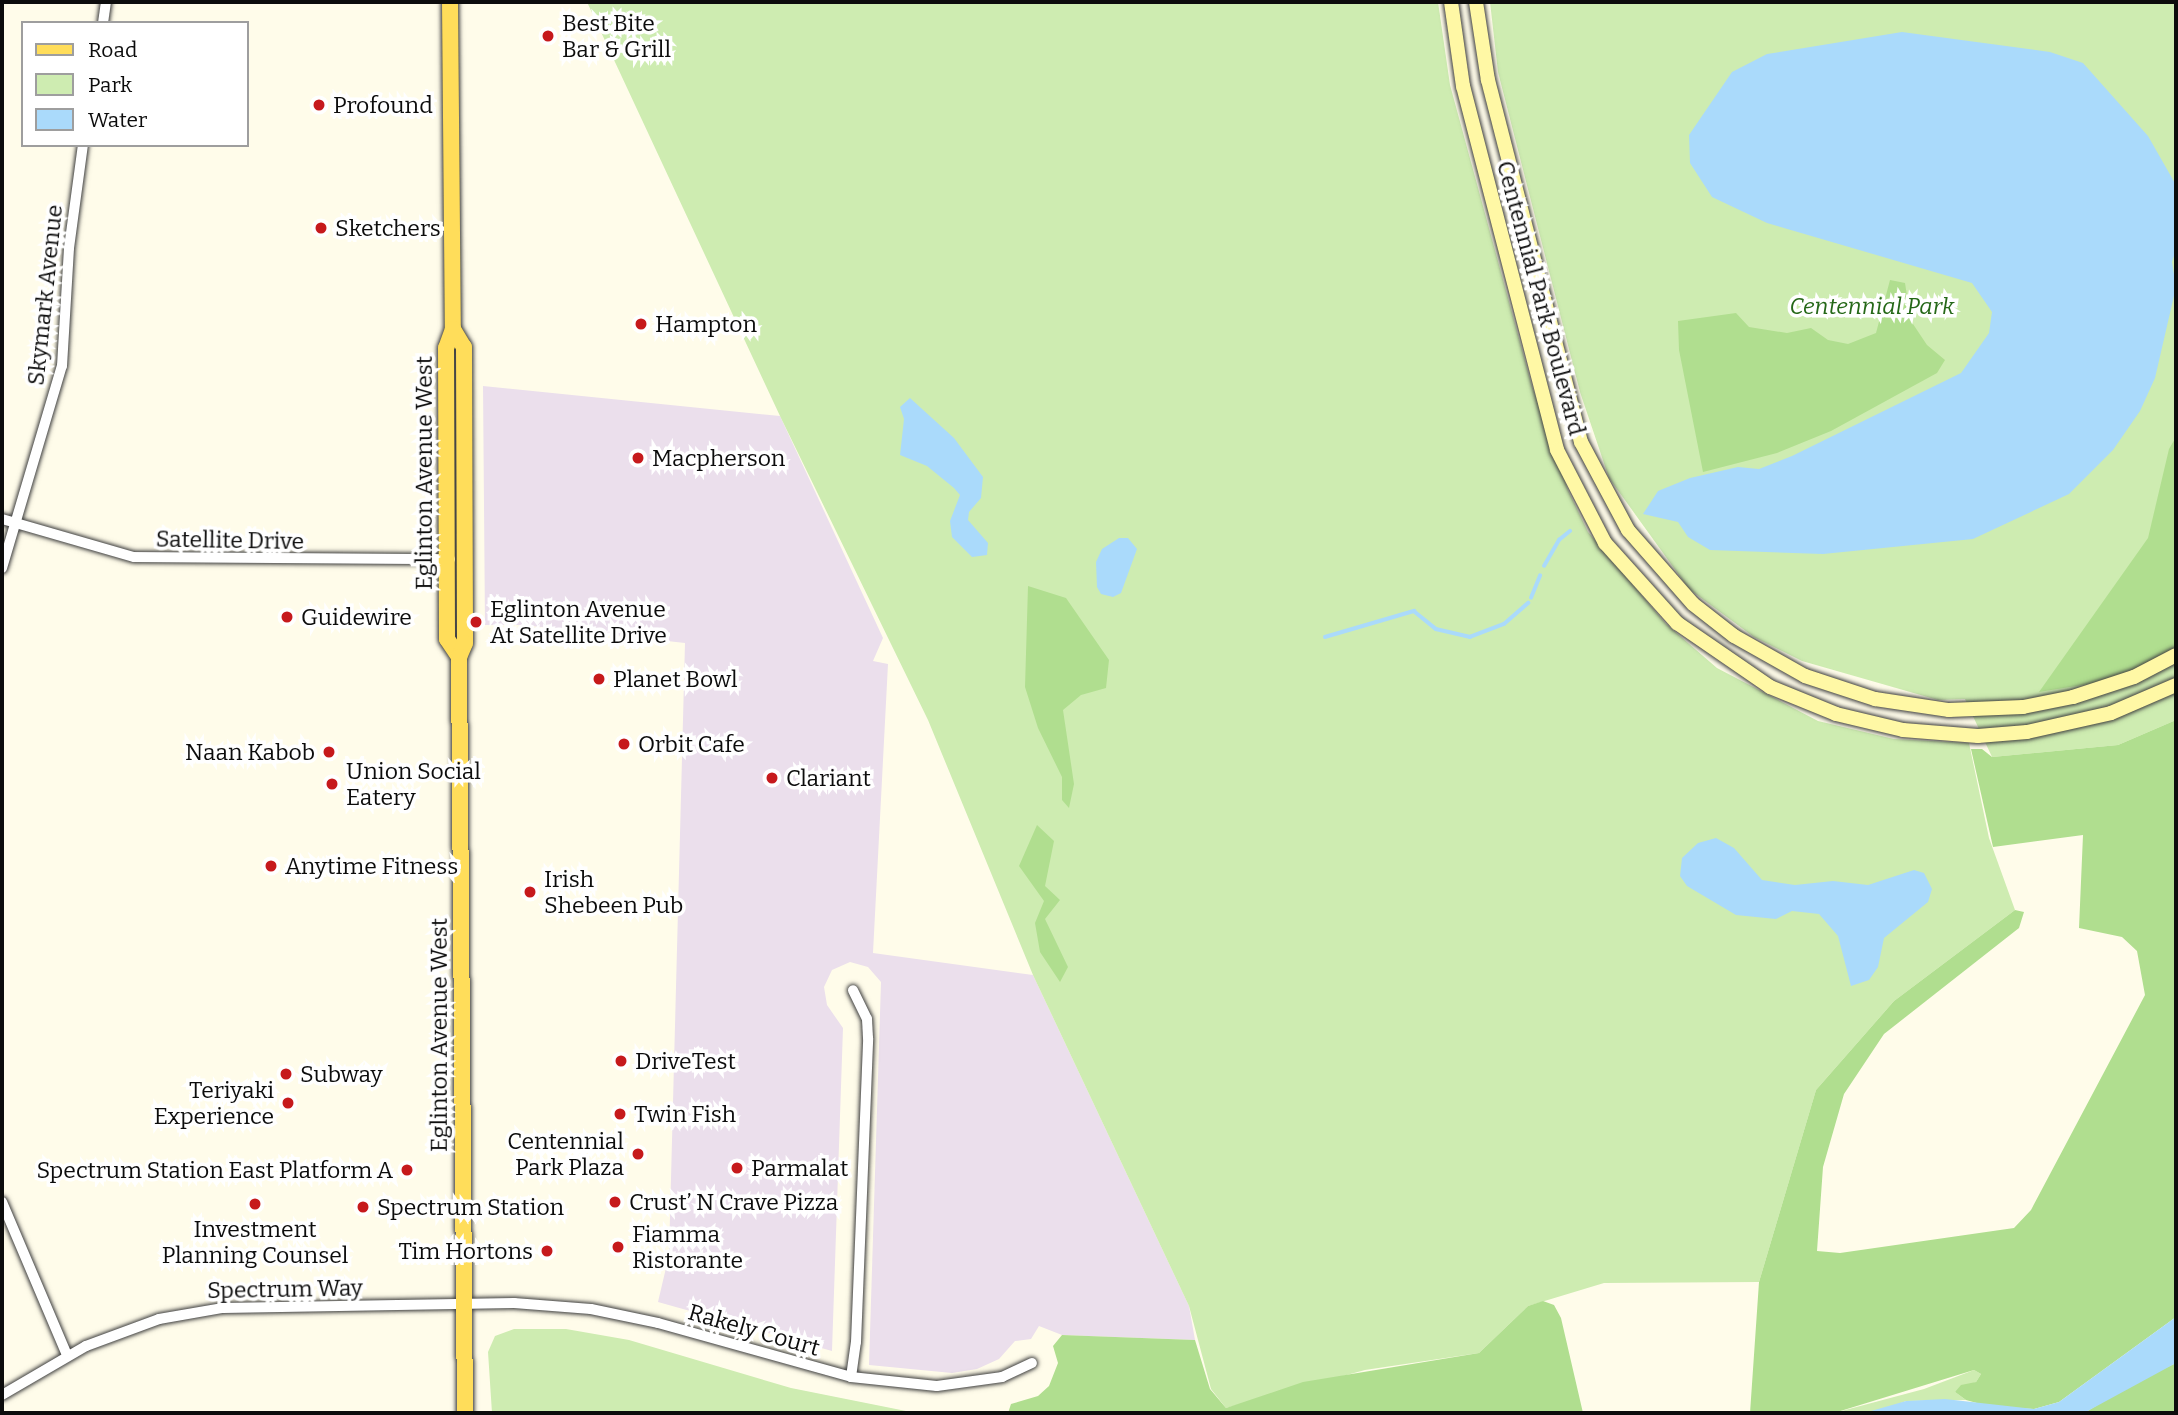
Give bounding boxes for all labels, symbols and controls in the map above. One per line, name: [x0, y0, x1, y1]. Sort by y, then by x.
place label: Best Bite Bar & Grill: [562, 9, 671, 63]
legend: [21, 21, 248, 147]
marker: Best Bite Bar & Grill: [540, 28, 556, 44]
text: Road: [88, 37, 137, 63]
text: Park: [88, 72, 132, 98]
place label: Profound: [333, 91, 433, 119]
marker: Profound: [311, 97, 327, 113]
text: Water: [88, 107, 147, 133]
street label: Centennial Park Boulevard: [1491, 158, 1591, 438]
street label: Skymark Avenue: [22, 203, 68, 387]
place label: Sketchers: [335, 214, 441, 242]
marker: Sketchers: [313, 220, 329, 236]
park label: Centennial Park: [1790, 292, 1954, 320]
place label: Hampton: [655, 310, 757, 338]
marker: Hampton: [633, 316, 649, 332]
street label: Eglinton Avenue West: [410, 356, 438, 590]
place label: Macpherson: [652, 444, 785, 472]
marker: Macpherson: [630, 450, 646, 466]
street label: Satellite Drive: [156, 525, 304, 555]
place label: Eglinton Avenue At Satellite Drive: [490, 595, 667, 649]
place label: Guidewire: [301, 603, 412, 631]
marker: Guidewire: [279, 609, 295, 625]
marker: Eglinton Avenue At Satellite Drive: [468, 614, 484, 630]
place label: Planet Bowl: [613, 665, 738, 693]
marker: Planet Bowl: [591, 671, 607, 687]
place label: Orbit Cafe: [638, 730, 745, 758]
marker: Orbit Cafe: [616, 736, 632, 752]
place label: Naan Kabob: [185, 738, 315, 766]
marker: Naan Kabob: [321, 744, 337, 760]
place label: Union Social Eatery: [346, 757, 481, 811]
place label: Clariant: [786, 764, 871, 792]
marker: Clariant: [764, 770, 780, 786]
marker: Union Social Eatery: [324, 776, 340, 792]
place label: Anytime Fitness: [285, 852, 458, 880]
marker: Anytime Fitness: [263, 858, 279, 874]
place label: Irish Shebeen Pub: [544, 865, 683, 919]
marker: Irish Shebeen Pub: [522, 884, 538, 900]
street label: Eglinton Avenue West: [425, 918, 453, 1152]
place label: DriveTest: [635, 1047, 736, 1075]
marker: DriveTest: [613, 1053, 629, 1069]
place label: Subway: [300, 1060, 383, 1088]
marker: Subway: [278, 1066, 294, 1082]
place label: Teriyaki Experience: [154, 1076, 274, 1130]
marker: Teriyaki Experience: [280, 1095, 296, 1111]
place label: Twin Fish: [634, 1100, 736, 1128]
marker: Twin Fish: [612, 1106, 628, 1122]
place label: Centennial Park Plaza: [507, 1127, 624, 1181]
marker: Centennial Park Plaza: [630, 1146, 646, 1162]
place label: Parmalat: [751, 1154, 848, 1182]
place label: Spectrum Station East Platform A: [37, 1156, 393, 1184]
marker: Parmalat: [729, 1160, 745, 1176]
marker: Spectrum Station East Platform A: [399, 1162, 415, 1178]
place label: Crust’ N Crave Pizza: [629, 1188, 838, 1216]
place label: Spectrum Station: [377, 1193, 564, 1221]
marker: Crust’ N Crave Pizza: [607, 1194, 623, 1210]
marker: Investment Planning Counsel: [247, 1196, 263, 1212]
marker: Spectrum Station: [355, 1199, 371, 1215]
place label: Investment Planning Counsel: [162, 1215, 348, 1269]
place label: Fiamma Ristorante: [632, 1220, 743, 1274]
place label: Tim Hortons: [399, 1237, 533, 1265]
marker: Fiamma Ristorante: [610, 1239, 626, 1255]
marker: Tim Hortons: [539, 1243, 555, 1259]
street label: Spectrum Way: [207, 1274, 363, 1304]
street label: Rakely Court: [685, 1298, 823, 1362]

